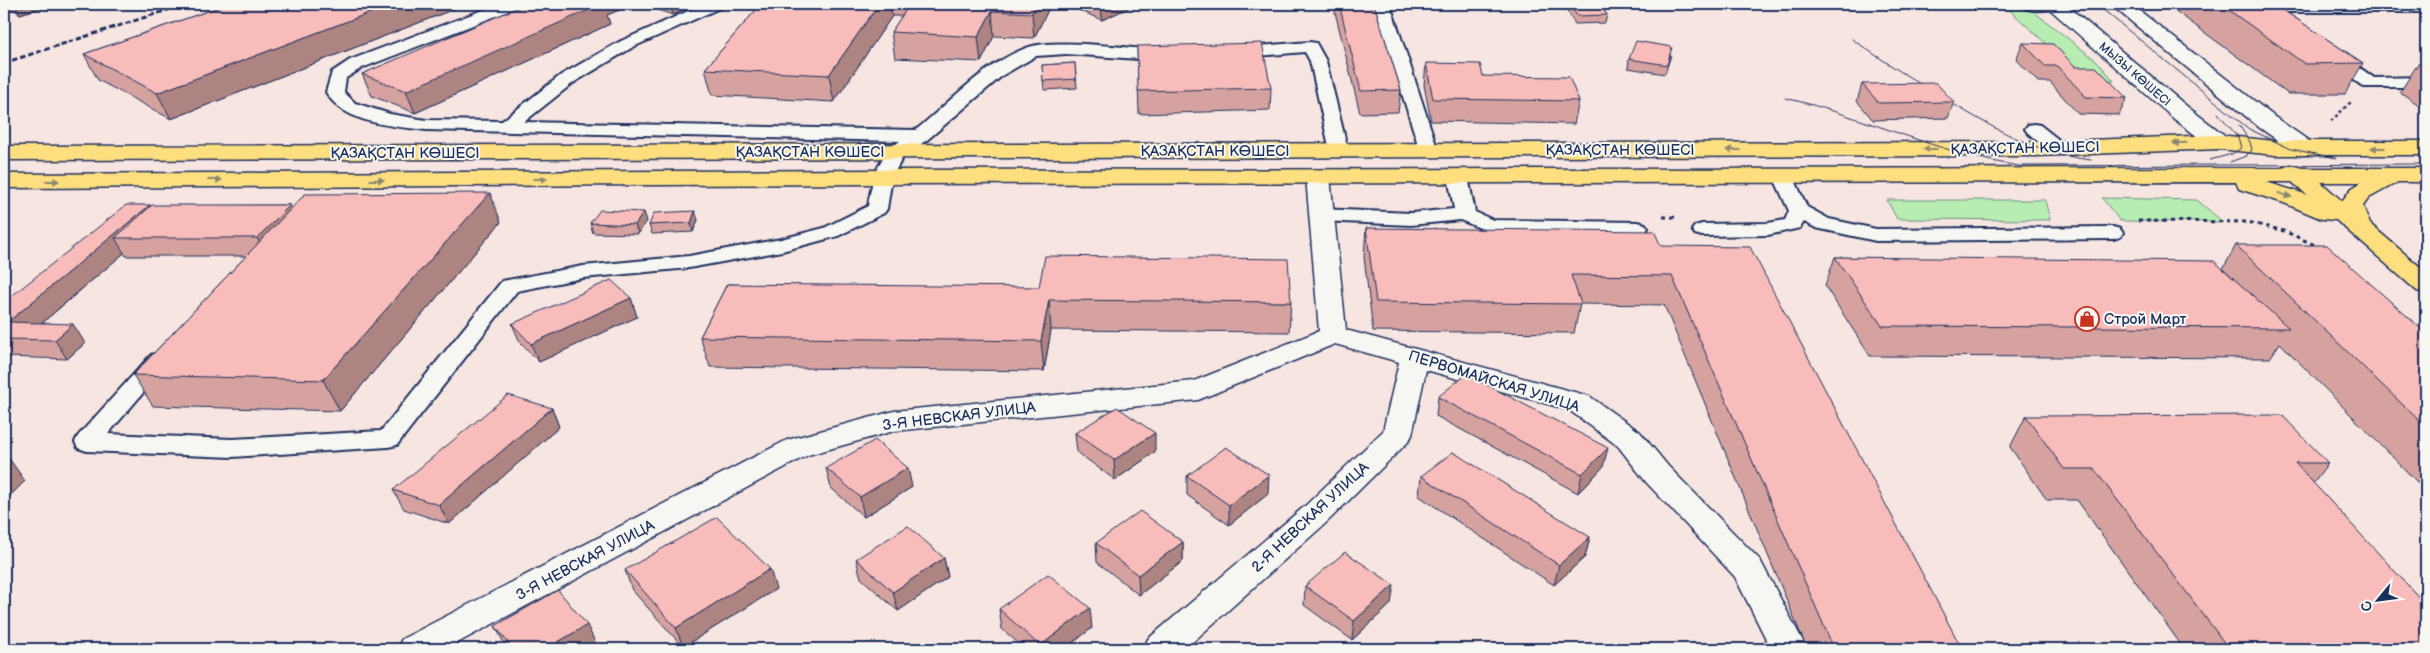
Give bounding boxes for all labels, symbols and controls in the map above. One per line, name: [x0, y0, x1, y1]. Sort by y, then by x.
street label: МЫЗЫ КӨШЕСІ: [2096, 39, 2174, 110]
street label: ҚАЗАҚСТАН КӨШЕСІ: [1950, 138, 2100, 159]
one-way arrow: [2172, 140, 2188, 148]
street label: ҚАЗАҚСТАН КӨШЕСІ: [1545, 141, 1695, 160]
street label: ҚАЗАҚСТАН КӨШЕСІ: [1140, 142, 1290, 161]
street label: ҚАЗАҚСТАН КӨШЕСІ: [735, 143, 885, 162]
street label: ҚАЗАҚСТАН КӨШЕСІ: [330, 144, 480, 163]
one-way arrow: [2369, 144, 2385, 152]
one-way arrow: [1922, 145, 1938, 153]
one-way arrow: [1725, 146, 1741, 154]
one-way arrow: [532, 175, 548, 183]
one-way arrow: [207, 176, 223, 184]
one-way arrow: [370, 176, 386, 184]
one-way arrow: [45, 177, 61, 185]
one-way arrow: [2278, 192, 2293, 200]
shop icon: Строй Март: [2074, 306, 2100, 332]
place label: Строй Март: [2104, 310, 2187, 329]
street label: ПЕРВОМАЙСКАЯ УЛИЦА: [1406, 346, 1583, 417]
street label: 3-Я НЕВСКАЯ УЛИЦА: [881, 398, 1038, 435]
street label: 2-Я НЕВСКАЯ УЛИЦА: [1248, 457, 1374, 577]
street label: 3-Я НЕВСКАЯ УЛИЦА: [513, 515, 659, 605]
north arrow: [2352, 576, 2402, 626]
text: С: [2357, 597, 2377, 614]

